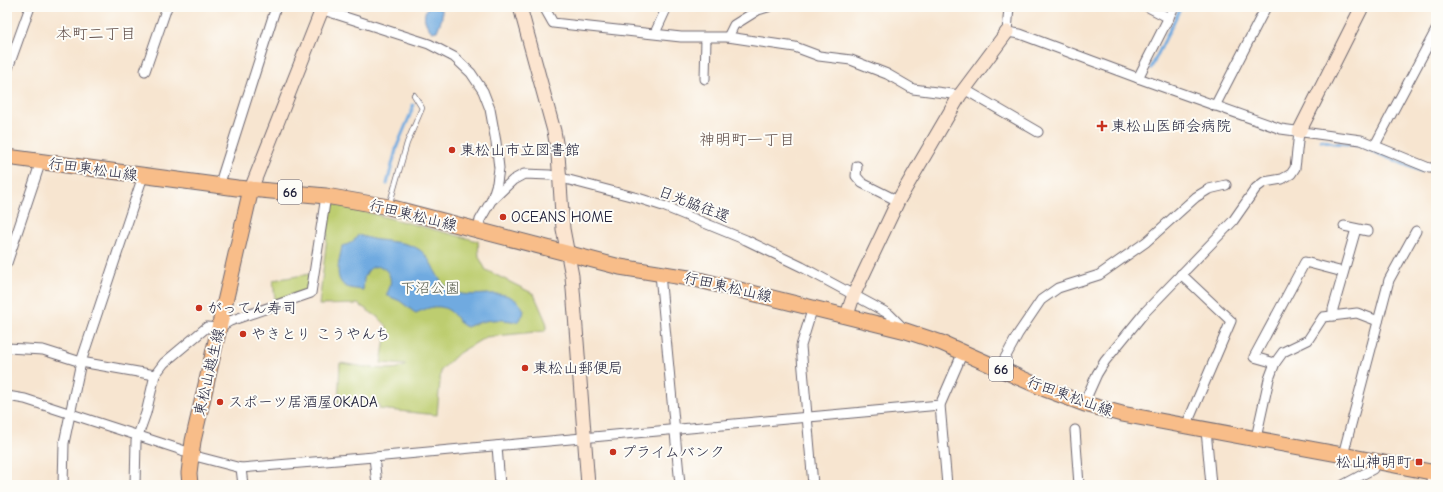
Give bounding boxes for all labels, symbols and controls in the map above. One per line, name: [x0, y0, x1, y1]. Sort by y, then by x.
district label: 本町二丁目: [56, 25, 136, 43]
place label: 東松山医師会病院: [1111, 117, 1231, 135]
marker: 東松山医師会病院: [1096, 120, 1108, 132]
district label: 神明町一丁目: [699, 131, 795, 149]
place label: 東松山市立図書館: [460, 141, 580, 159]
marker: 東松山市立図書館: [447, 145, 457, 155]
street label: 行田東松山線: [47, 154, 139, 184]
road number: 66: [278, 180, 302, 204]
street label: 日光脇往還: [656, 182, 732, 226]
street label: 行田東松山線: [367, 195, 459, 235]
place label: OCEANS HOME: [511, 208, 613, 226]
marker: OCEANS HOME: [498, 212, 508, 222]
street label: 行田東松山線: [682, 268, 774, 306]
park label: 下沼公園: [400, 279, 460, 297]
place label: がってん寿司: [207, 299, 297, 317]
marker: がってん寿司: [194, 303, 204, 313]
place label: やきとり こうやんち: [251, 325, 390, 343]
street label: 東松山越生線: [190, 326, 228, 418]
marker: やきとり こうやんち: [238, 329, 248, 339]
road number: 66: [989, 357, 1013, 381]
place label: 東松山郵便局: [533, 359, 623, 377]
marker: 東松山郵便局: [520, 363, 530, 373]
street label: 行田東松山線: [1025, 372, 1115, 420]
place label: スポーツ居酒屋OKADA: [228, 393, 378, 411]
marker: スポーツ居酒屋OKADA: [215, 397, 225, 407]
place label: プライムバンク: [621, 443, 725, 461]
marker: プライムバンク: [608, 447, 618, 457]
place label: 松山神明町: [1336, 453, 1412, 471]
marker: 松山神明町: [1414, 457, 1424, 467]

